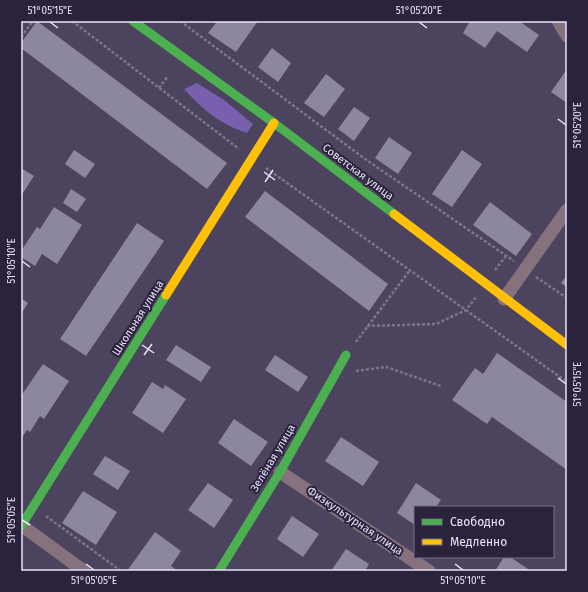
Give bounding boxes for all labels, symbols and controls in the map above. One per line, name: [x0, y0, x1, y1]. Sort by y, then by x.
text: 51°05'15"E: [28, 5, 72, 17]
text: 51°05'20"E: [396, 5, 442, 17]
text: 51°05'20"E: [572, 102, 584, 148]
street label: Советская улица: [320, 141, 396, 203]
text: 51°05'10"E: [6, 238, 18, 284]
street label: Школьная улица: [110, 278, 166, 358]
text: 51°05'15"E: [572, 362, 584, 406]
street label: Зелёная улица: [248, 422, 298, 494]
street label: Физкультурная улица: [305, 484, 405, 558]
text: 51°05'05"E: [6, 497, 18, 543]
legend: [414, 506, 554, 558]
text: Свободно: [450, 515, 505, 529]
text: Медленно: [450, 535, 507, 549]
text: 51°05'05"E: [71, 575, 117, 587]
text: 51°05'10"E: [440, 575, 486, 587]

